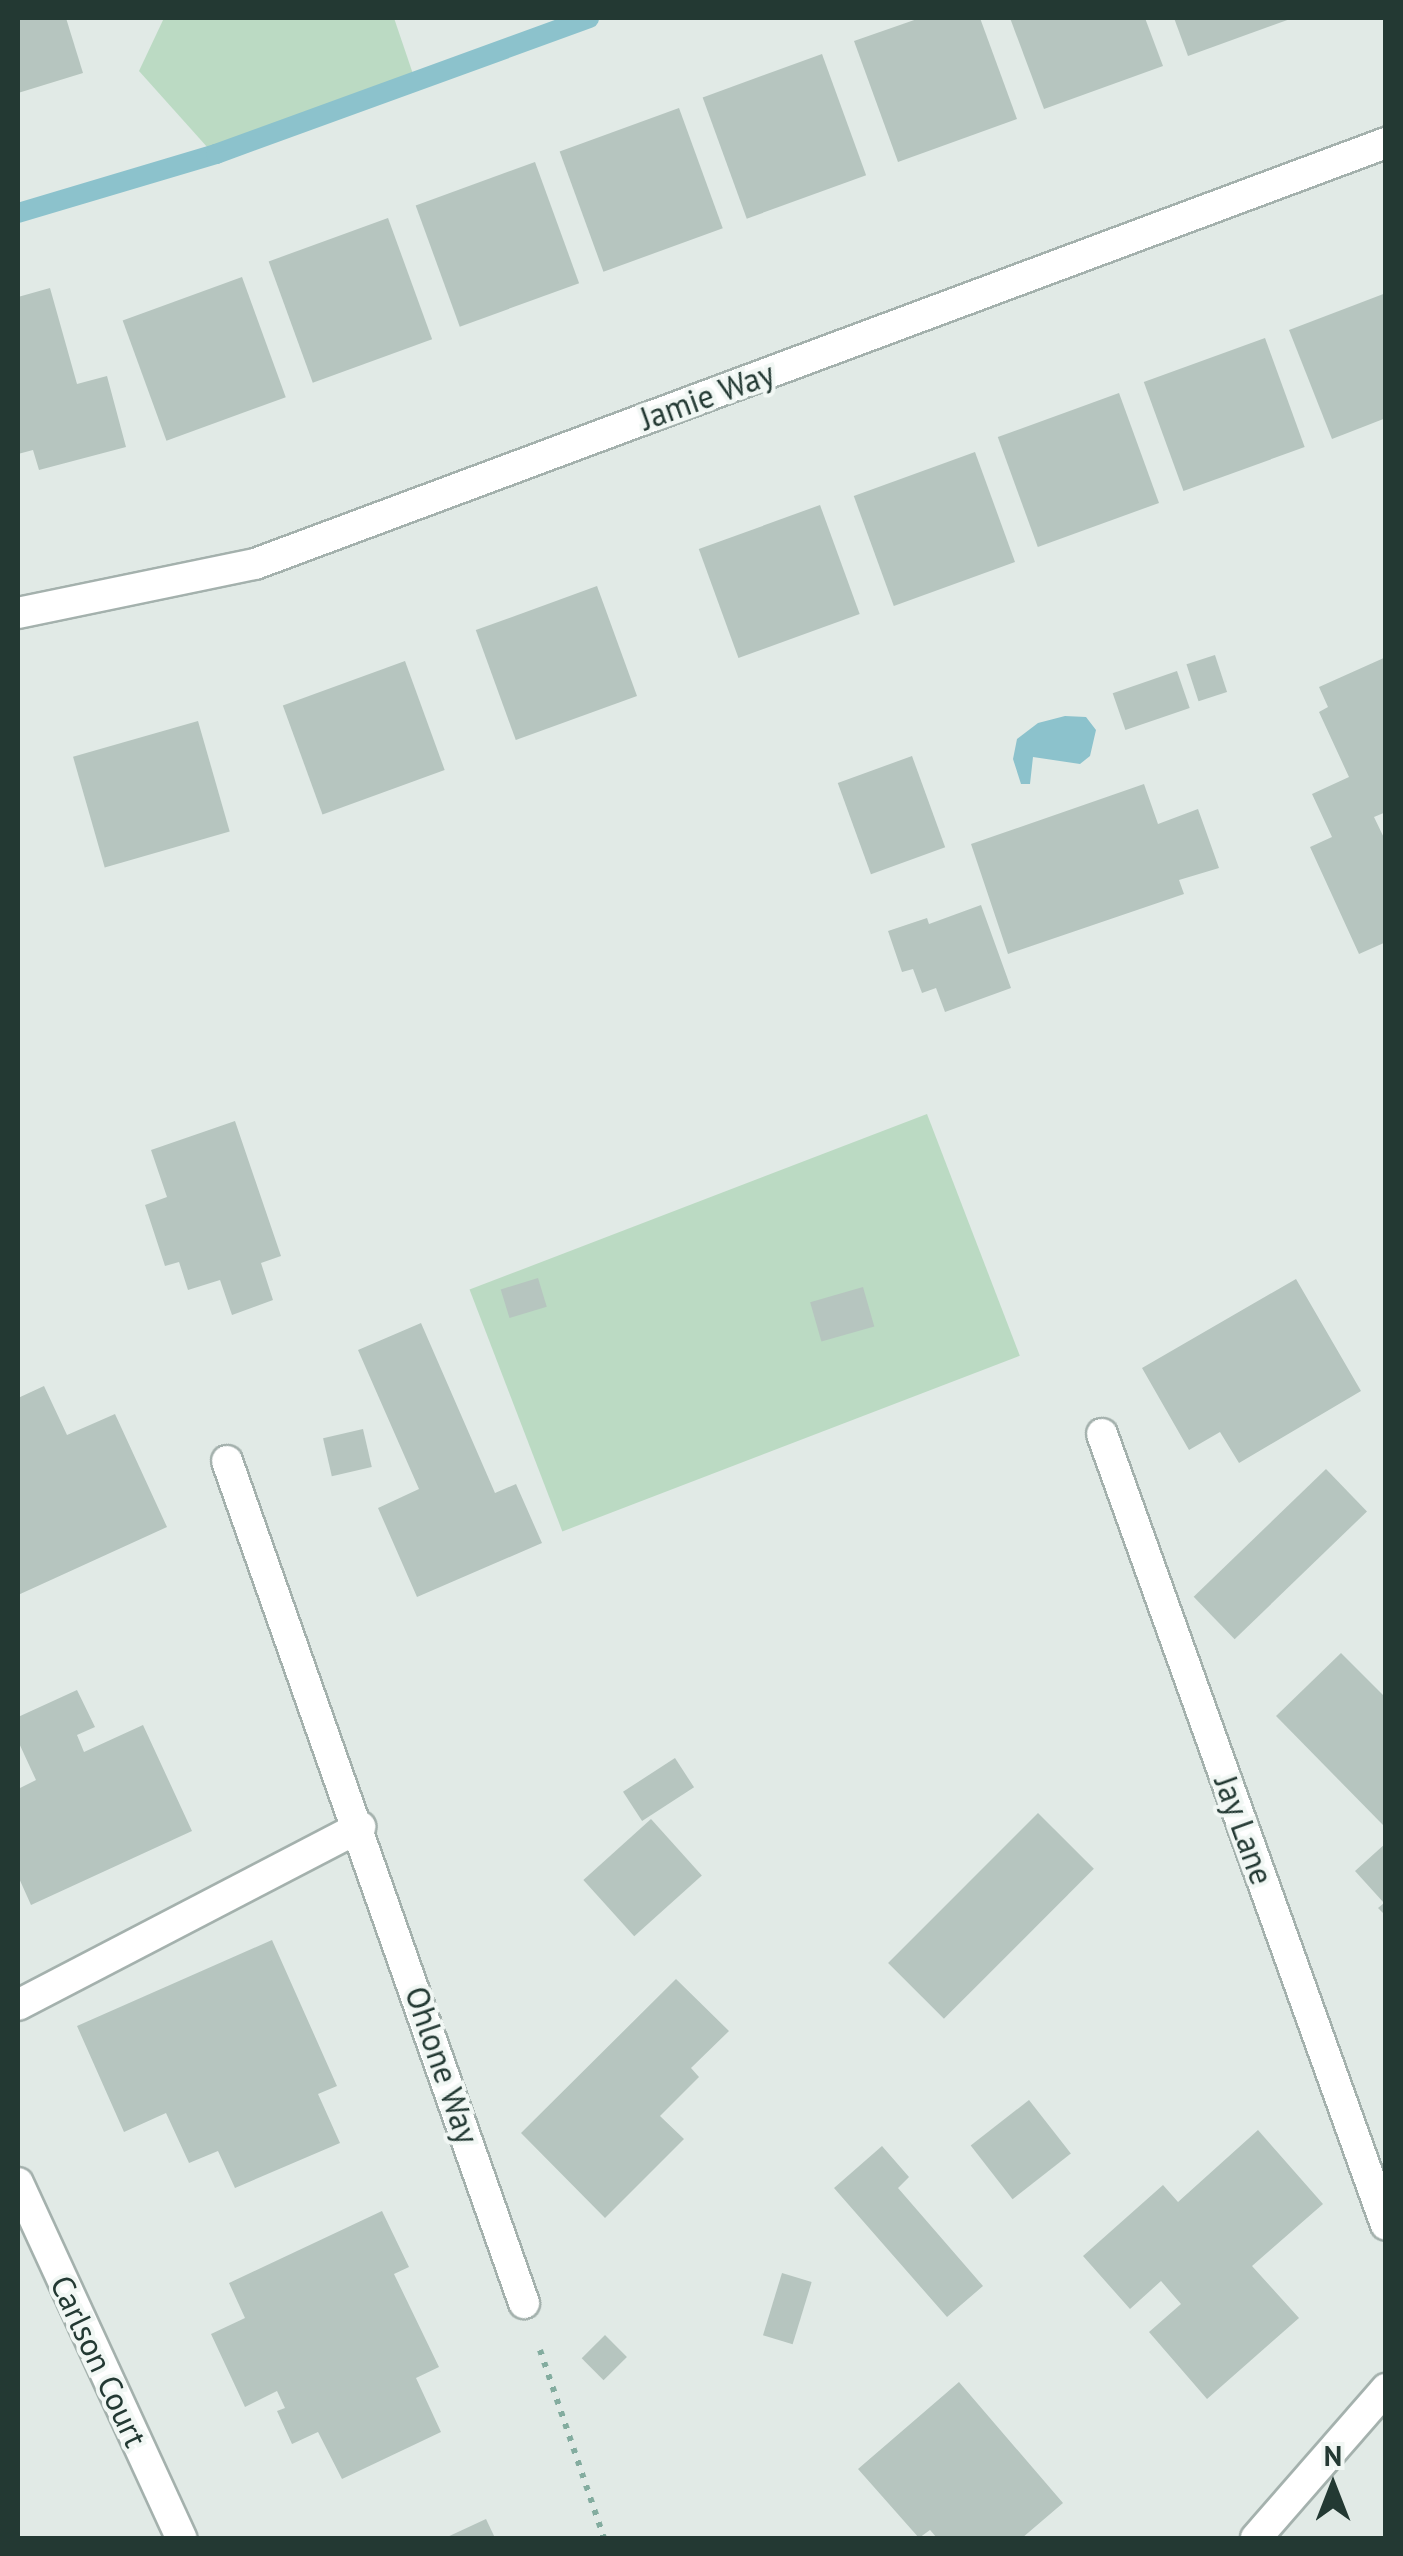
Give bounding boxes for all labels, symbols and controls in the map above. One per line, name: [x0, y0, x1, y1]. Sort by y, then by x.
street label: Jamie Way: [634, 354, 780, 438]
street label: Jay Lane: [1206, 1770, 1282, 1890]
street label: Ohlone Way: [397, 1981, 487, 2149]
street label: Carlson Court: [43, 2269, 155, 2453]
north arrow: [1283, 2436, 1383, 2536]
text: N: [1324, 2437, 1342, 2474]

